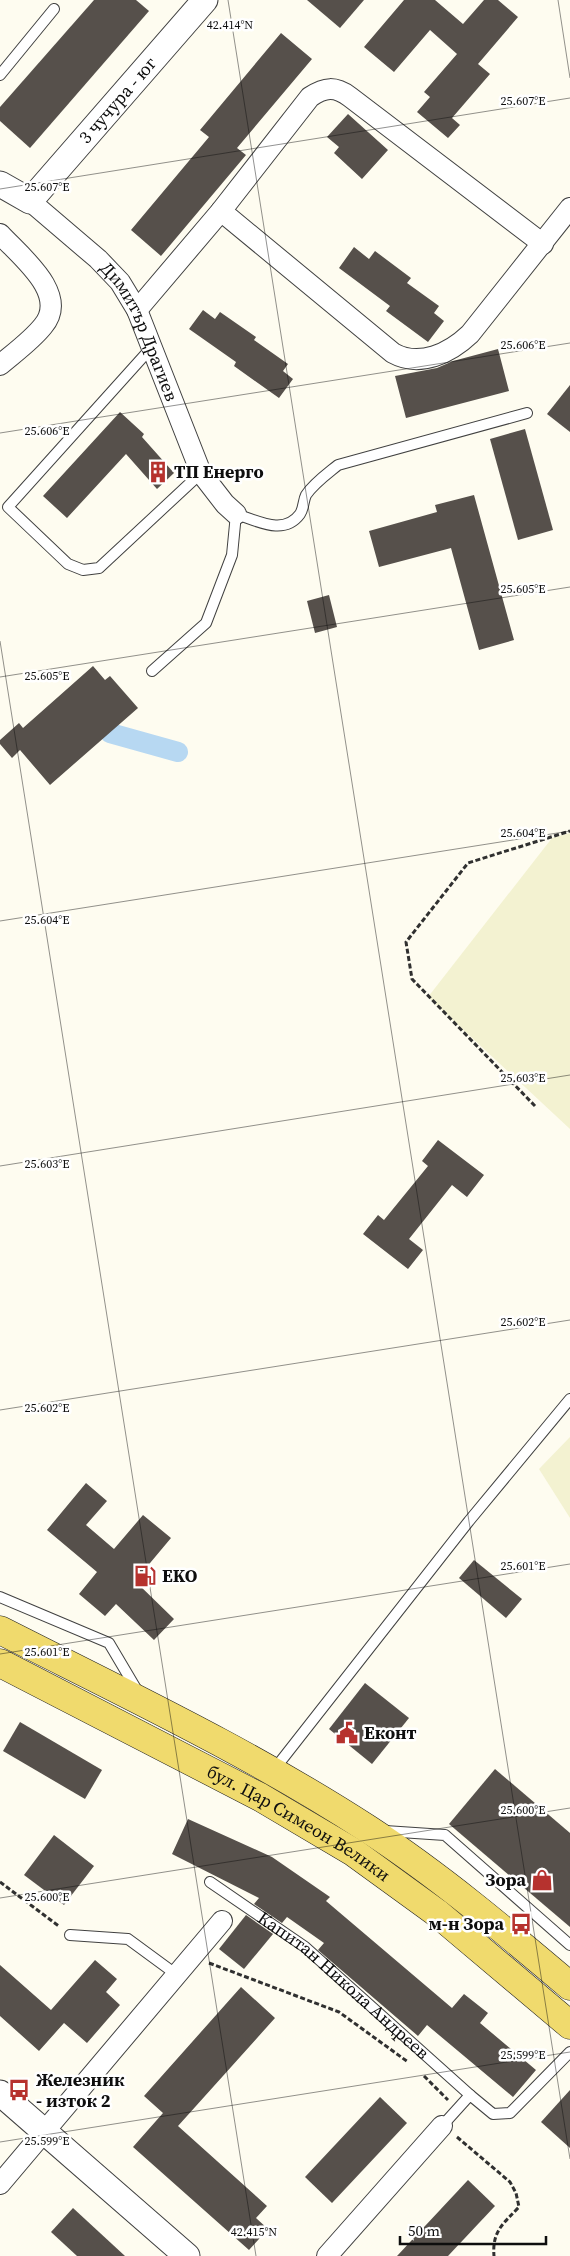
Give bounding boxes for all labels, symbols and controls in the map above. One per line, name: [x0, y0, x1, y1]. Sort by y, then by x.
text: 42.414°N: [207, 17, 253, 33]
street label: 3 чучура - юг: [73, 51, 162, 149]
text: 25.607°E: [501, 93, 545, 109]
text: 25.607°E: [25, 179, 69, 195]
street label: Димитър Драгиев: [95, 256, 185, 405]
text: 25.606°E: [501, 337, 545, 353]
text: 25.606°E: [25, 423, 69, 439]
building icon: ТП Енерго: [145, 459, 171, 485]
place label: ТП Енерго: [174, 459, 264, 484]
text: 25.605°E: [501, 581, 545, 597]
text: 25.605°E: [25, 668, 69, 684]
text: 25.604°E: [501, 825, 545, 841]
text: 25.604°E: [25, 912, 69, 928]
text: 25.603°E: [501, 1070, 545, 1086]
text: 25.603°E: [25, 1156, 69, 1172]
text: 25.602°E: [501, 1314, 545, 1330]
text: 25.602°E: [25, 1400, 69, 1416]
text: 25.601°E: [501, 1558, 545, 1574]
fuel station icon: EKO: [132, 1563, 158, 1589]
place label: EKO: [162, 1563, 198, 1588]
text: 25.601°E: [25, 1644, 69, 1660]
public building icon: Еконт: [334, 1720, 360, 1746]
place label: Еконт: [364, 1720, 417, 1745]
street label: бул. Цар Симеон Велики: [203, 1759, 396, 1887]
text: 25.600°E: [501, 1802, 545, 1818]
place label: Зора: [485, 1867, 526, 1892]
shop icon: Зора: [529, 1867, 555, 1893]
text: 25.600°E: [25, 1889, 69, 1905]
street label: Капитан Никола Андреев: [253, 1905, 435, 2065]
place label: м-н Зора: [428, 1911, 504, 1936]
bus stop icon: м-н Зора: [508, 1911, 534, 1937]
text: 25.599°E: [501, 2047, 545, 2063]
place label: Железник - изток 2: [36, 2067, 125, 2113]
bus stop icon: Железник - изток 2: [6, 2077, 32, 2103]
text: 25.599°E: [25, 2133, 69, 2149]
scale bar: [400, 2214, 546, 2246]
text: 50 m: [408, 2220, 440, 2241]
text: 42.415°N: [231, 2224, 277, 2240]

